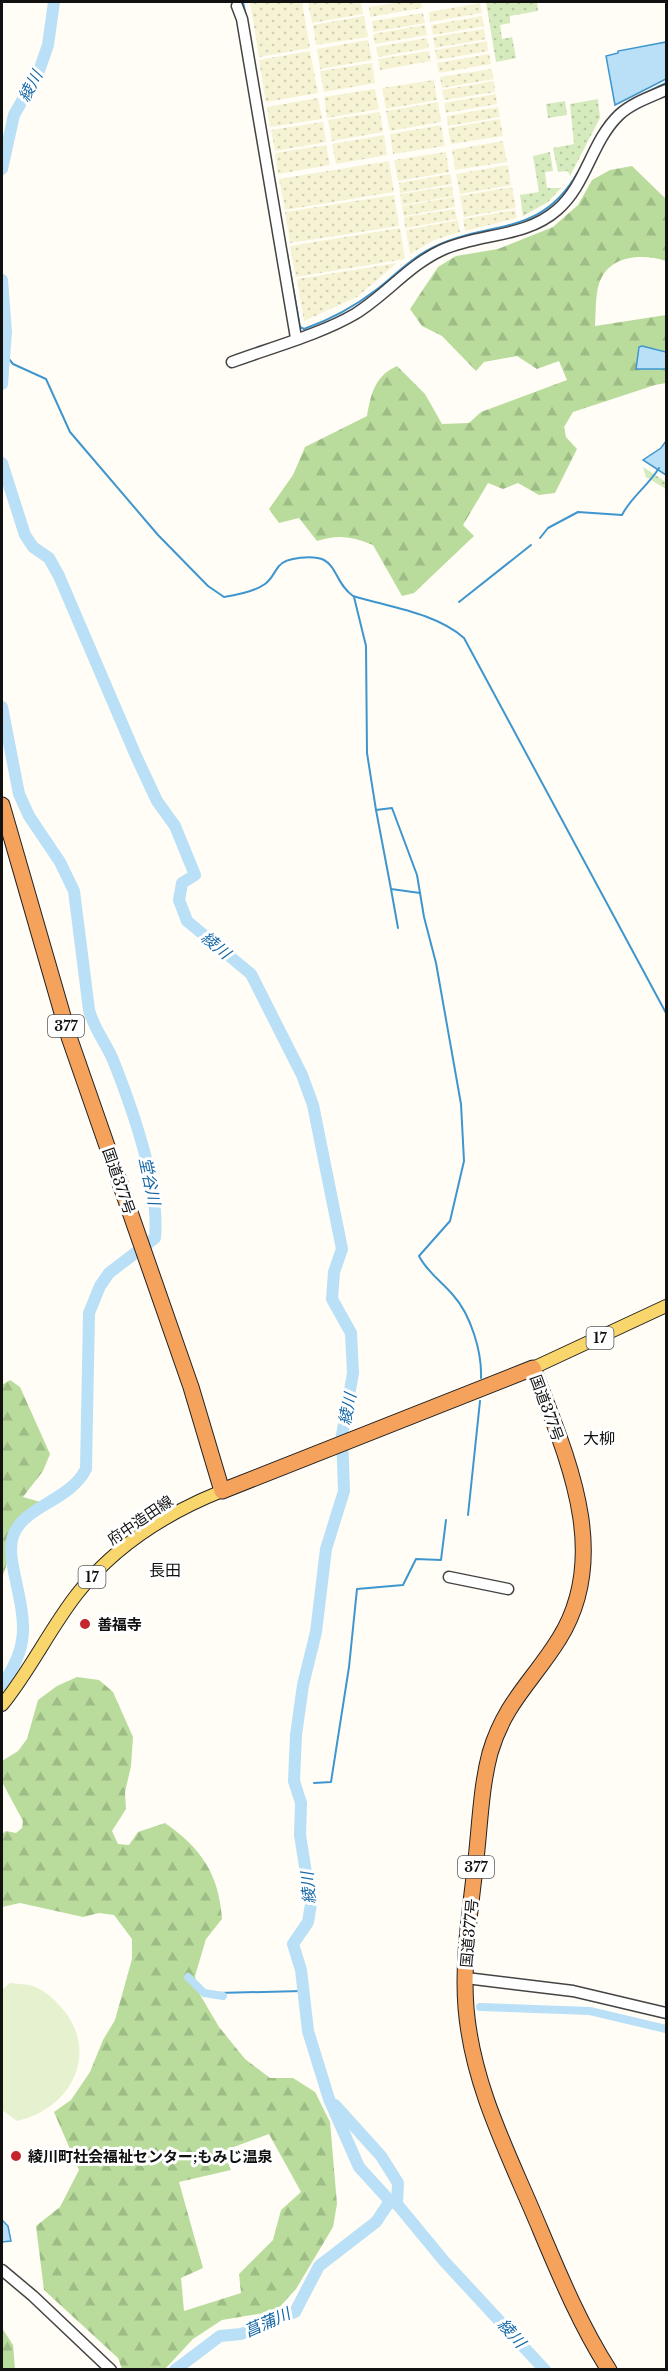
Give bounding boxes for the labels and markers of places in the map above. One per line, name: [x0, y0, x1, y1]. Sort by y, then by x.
place label: 善福寺: [97, 1615, 142, 1634]
marker: 善福寺: [78, 1617, 92, 1631]
place label: 綾川町社会福祉センター;もみじ温泉: [28, 2147, 272, 2166]
marker: 綾川町社会福祉センター;もみじ温泉: [9, 2149, 23, 2163]

